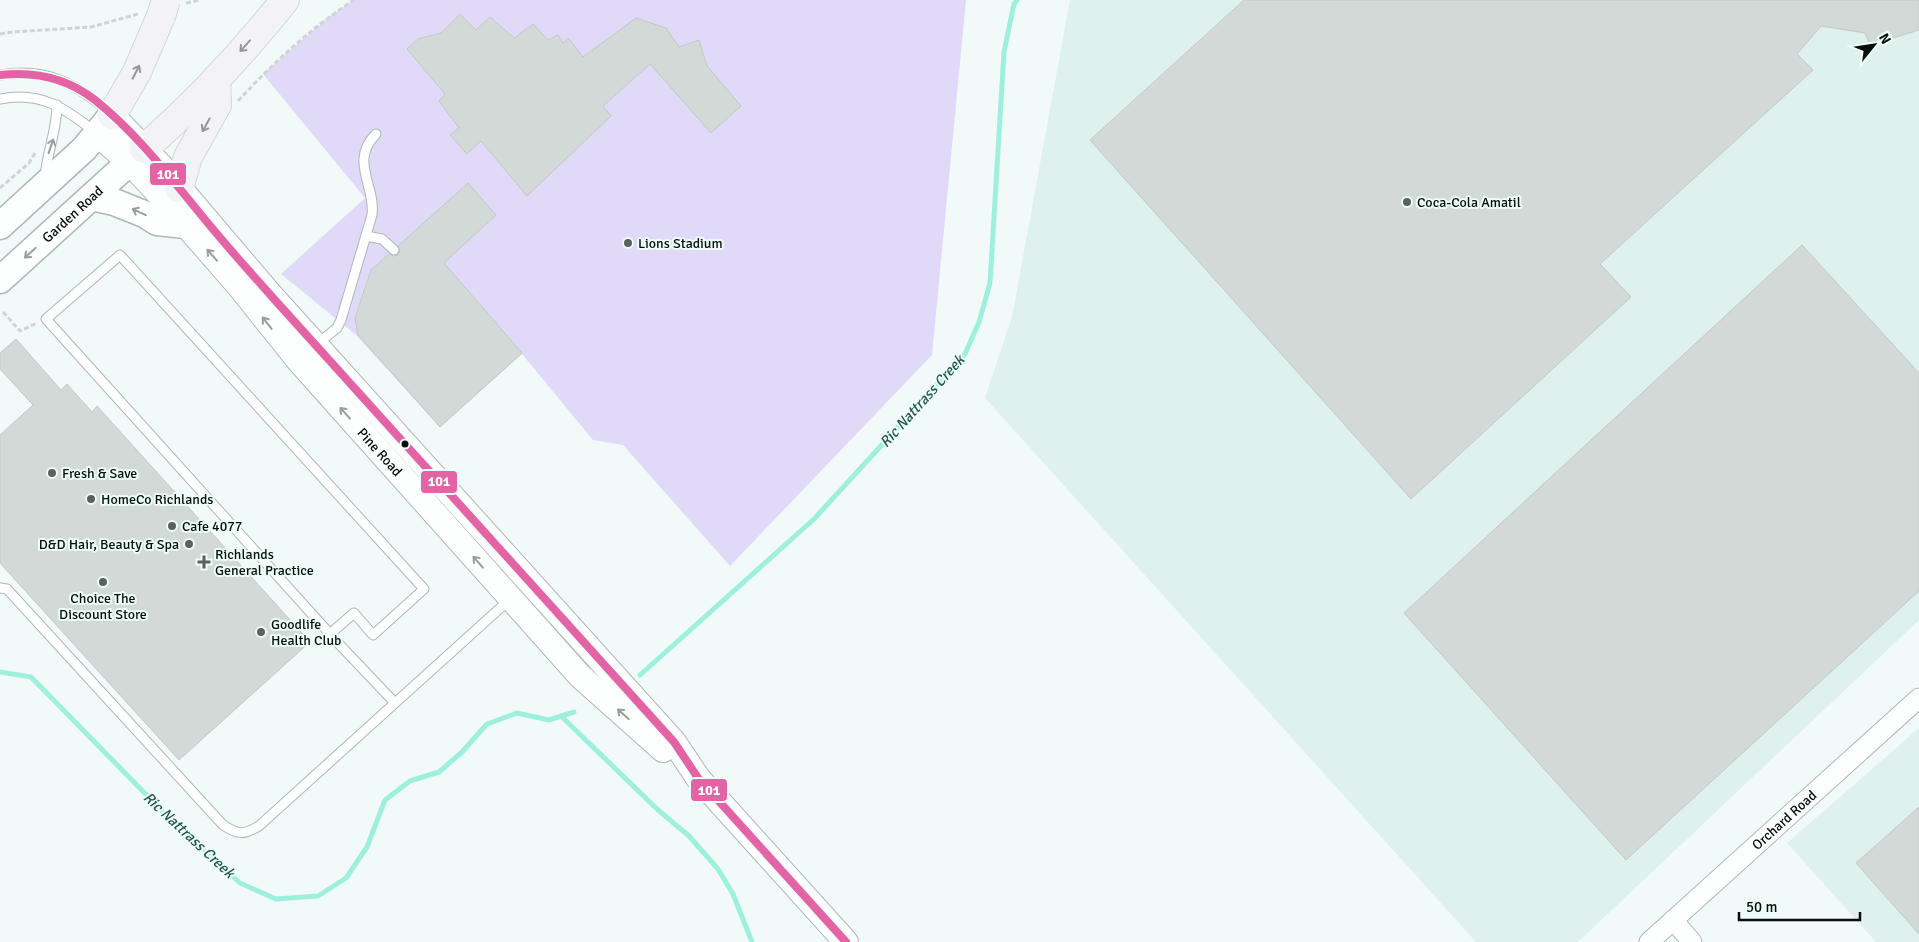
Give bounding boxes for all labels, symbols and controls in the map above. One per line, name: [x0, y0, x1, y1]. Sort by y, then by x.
north arrow: [1849, 20, 1899, 70]
text: N: [1875, 30, 1895, 47]
one-way arrow: [239, 39, 251, 52]
one-way arrow: [131, 65, 141, 80]
one-way arrow: [201, 117, 211, 132]
one-way arrow: [47, 139, 56, 154]
line badge: 101: [149, 162, 187, 186]
text: 101: [157, 166, 180, 183]
street label: Garden Road: [39, 182, 107, 246]
place label: Coca-Cola Amatil: [1417, 194, 1521, 211]
marker: Coca-Cola Amatil: [1401, 196, 1413, 208]
one-way arrow: [132, 207, 147, 217]
place label: Lions Stadium: [638, 235, 723, 252]
marker: Lions Stadium: [622, 237, 634, 249]
one-way arrow: [23, 247, 36, 259]
one-way arrow: [206, 248, 218, 261]
one-way arrow: [262, 316, 272, 330]
water label: Ric Nattrass Creek: [876, 350, 969, 451]
one-way arrow: [339, 407, 351, 420]
street label: Pine Road: [353, 424, 406, 480]
unlabelled marker: [400, 439, 410, 449]
place label: Fresh & Save: [62, 465, 137, 482]
marker: Fresh & Save: [46, 467, 58, 479]
line badge: 101: [420, 470, 458, 494]
text: 101: [428, 473, 451, 490]
place label: HomeCo Richlands: [101, 491, 213, 508]
marker: HomeCo Richlands: [85, 493, 97, 505]
place label: Cafe 4077: [182, 518, 242, 535]
marker: Cafe 4077: [166, 520, 178, 532]
place label: D&D Hair, Beauty & Spa: [39, 536, 179, 553]
marker: D&D Hair, Beauty & Spa: [183, 538, 195, 550]
place label: Richlands General Practice: [215, 546, 314, 579]
marker: Richlands General Practice: [197, 555, 211, 569]
one-way arrow: [472, 556, 484, 569]
marker: Choice The Discount Store: [97, 576, 109, 588]
place label: Choice The Discount Store: [59, 590, 147, 623]
place label: Goodlife Health Club: [271, 616, 341, 649]
marker: Goodlife Health Club: [255, 626, 267, 638]
one-way arrow: [616, 708, 629, 720]
line badge: 101: [690, 778, 728, 802]
text: 101: [698, 782, 721, 799]
street label: Orchard Road: [1749, 787, 1820, 854]
water label: Ric Nattrass Creek: [140, 788, 239, 883]
scale bar: [1739, 890, 1860, 922]
text: 50 m: [1746, 898, 1777, 916]

